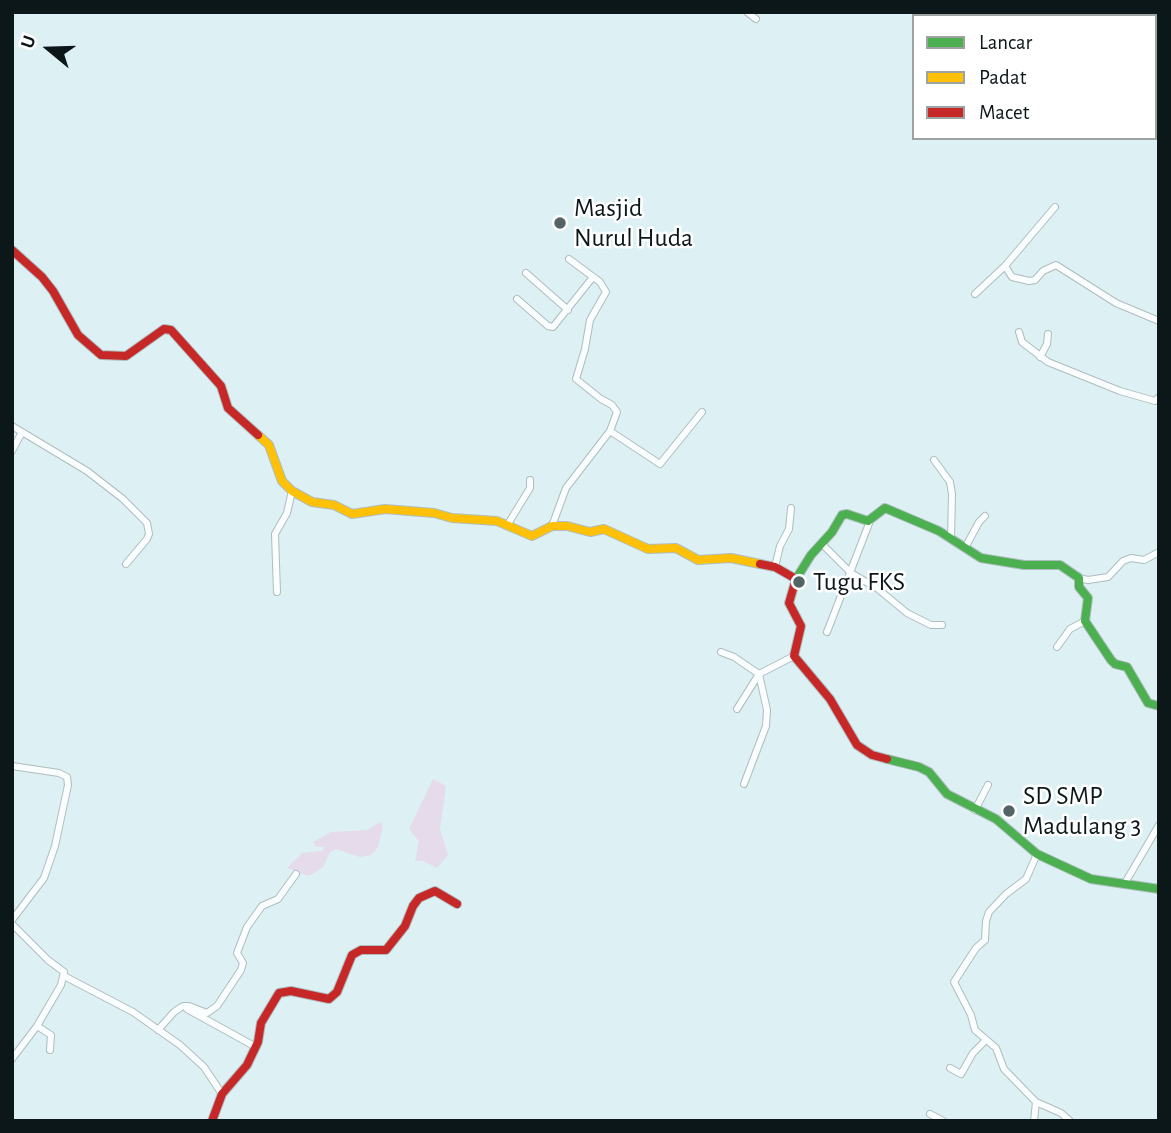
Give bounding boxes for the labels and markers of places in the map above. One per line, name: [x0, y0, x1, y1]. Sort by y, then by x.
place label: Masjid Nurul Huda: [574, 192, 693, 254]
marker: Masjid Nurul Huda: [552, 215, 568, 231]
place label: Tugu FKS: [813, 566, 905, 598]
marker: Tugu FKS: [791, 574, 807, 590]
place label: SD SMP Madulang 3: [1023, 780, 1141, 842]
marker: SD SMP Madulang 3: [1001, 803, 1017, 819]

